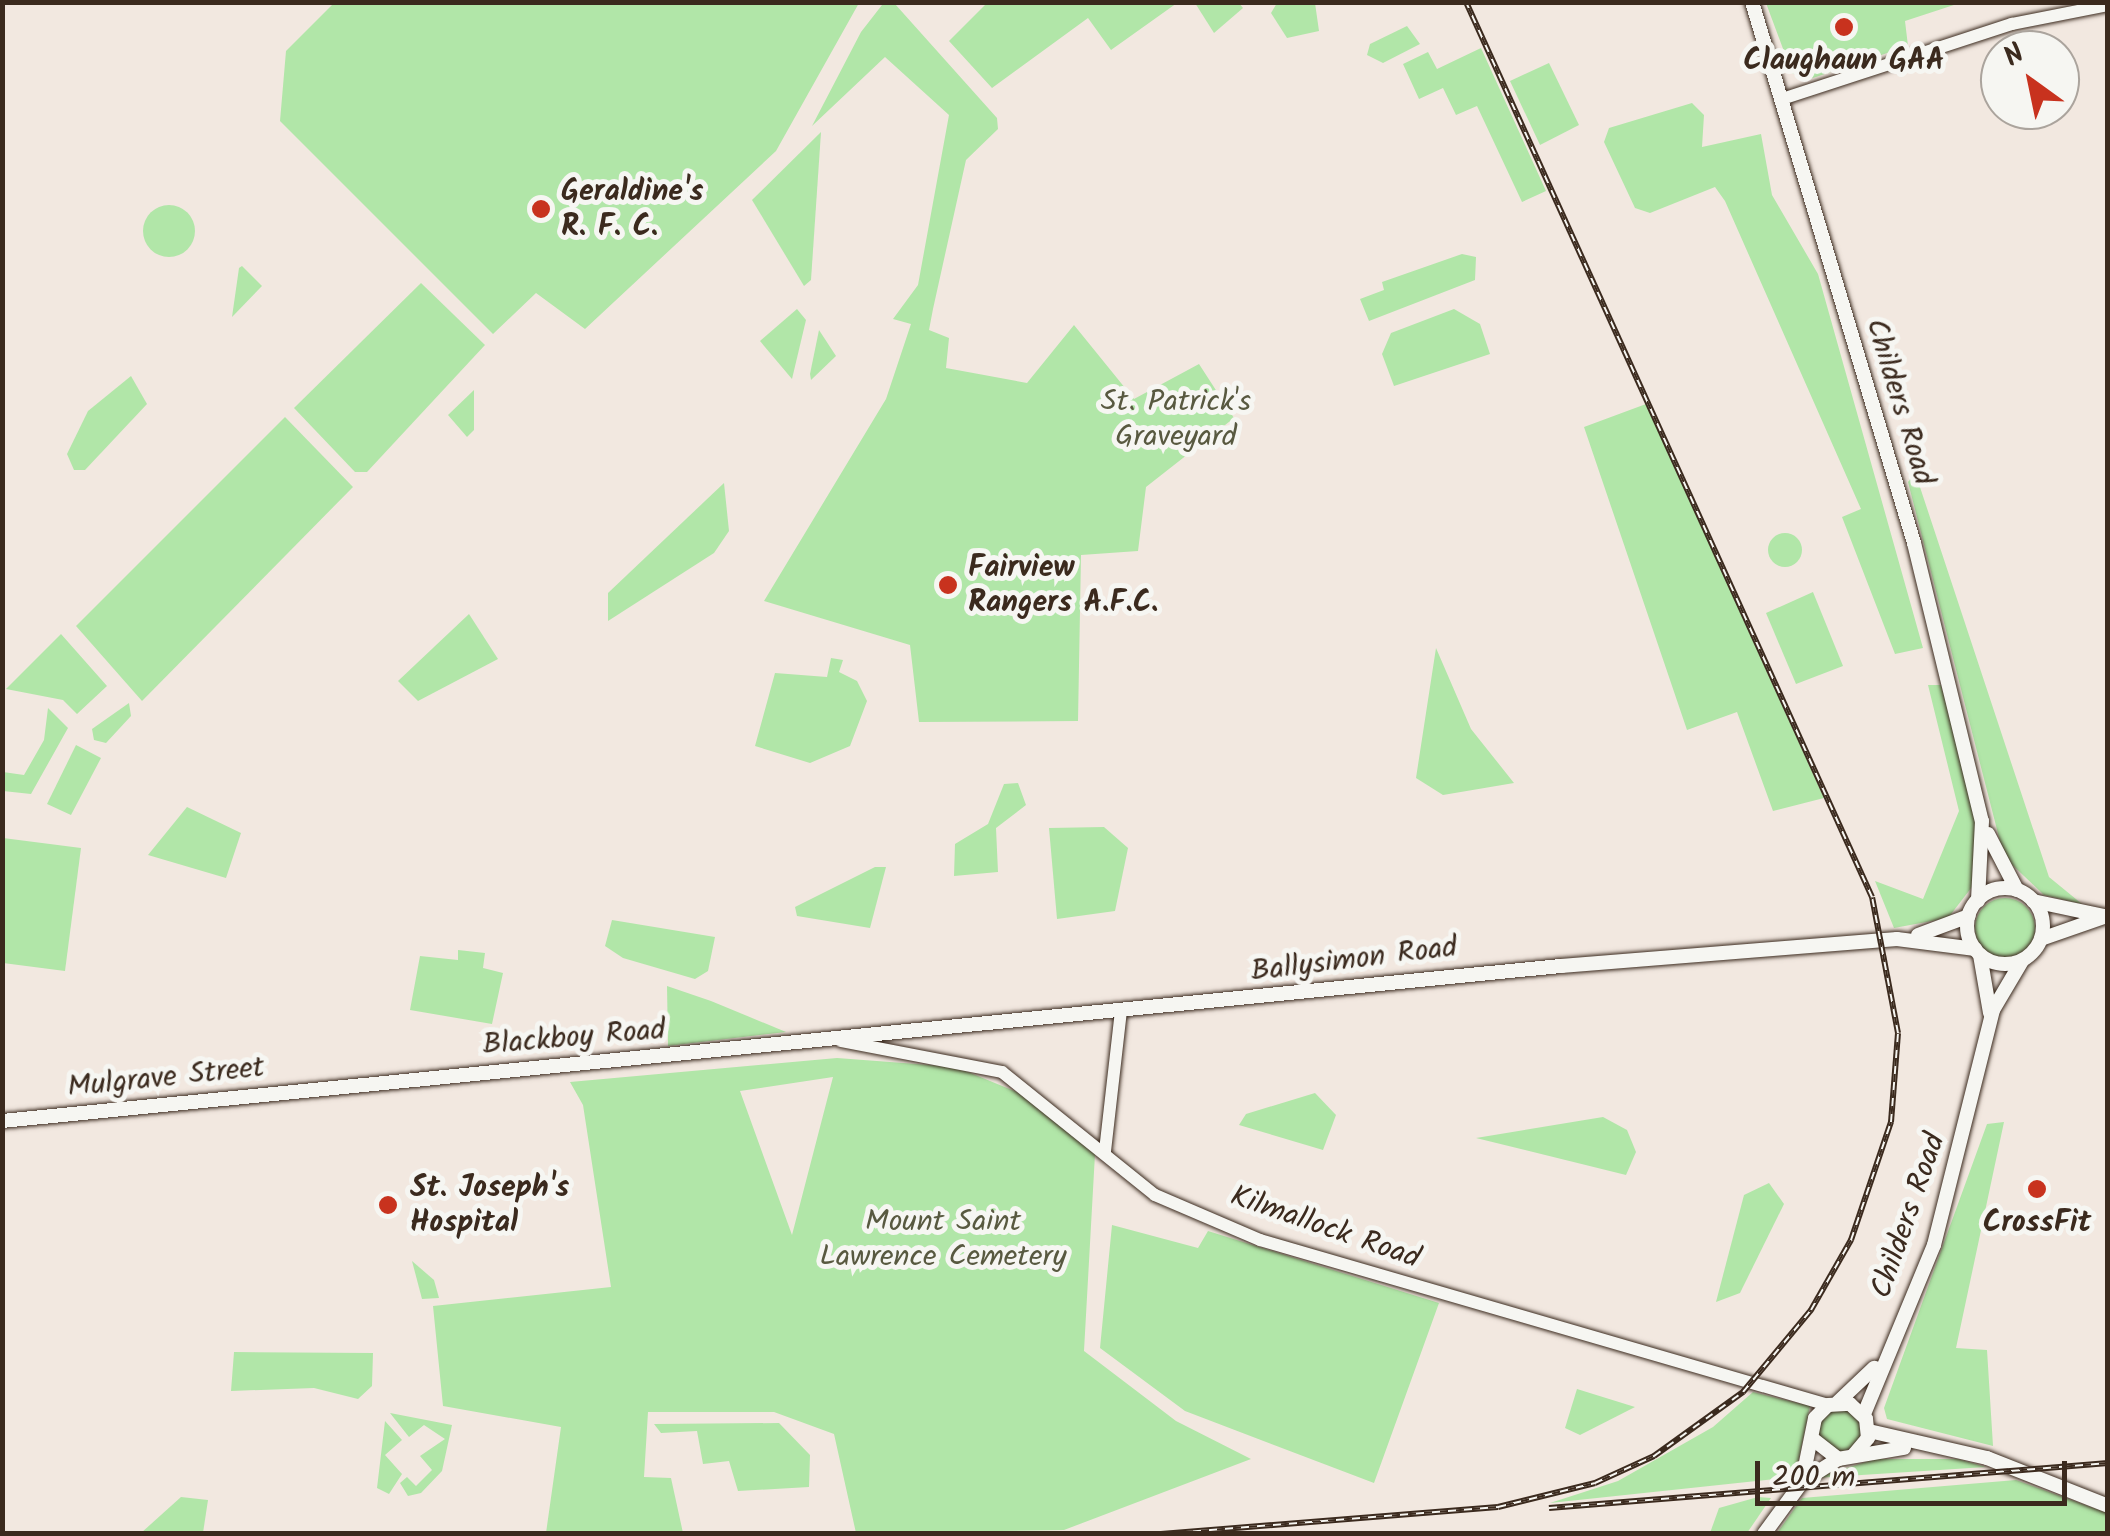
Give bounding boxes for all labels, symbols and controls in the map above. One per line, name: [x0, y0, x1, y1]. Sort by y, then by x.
marker: Claughaun GAA: [1833, 16, 1855, 38]
north arrow: [1980, 30, 2080, 130]
text: N: [1995, 32, 2034, 80]
place label: Claughaun GAA: [1743, 43, 1945, 79]
place label: Geraldine's R. F. C.: [561, 174, 704, 244]
marker: Geraldine's R. F. C.: [530, 198, 552, 220]
street label: Childers Road: [1857, 315, 1941, 489]
park label: St. Patrick's Graveyard: [1101, 384, 1251, 454]
place label: Fairview Rangers A.F.C.: [968, 550, 1158, 620]
marker: Fairview Rangers A.F.C.: [937, 574, 959, 596]
street label: Ballysimon Road: [1249, 929, 1459, 991]
street label: Blackboy Road: [481, 1012, 667, 1064]
street label: Mulgrave Street: [66, 1050, 266, 1106]
street label: Childers Road: [1864, 1129, 1954, 1303]
place label: St. Joseph's Hospital: [410, 1170, 569, 1240]
marker: CrossFit: [2026, 1178, 2048, 1200]
street label: Kilmallock Road: [1226, 1179, 1424, 1277]
marker: St. Joseph's Hospital: [375, 1192, 401, 1218]
park label: Mount Saint Lawrence Cemetery: [820, 1204, 1066, 1274]
place label: CrossFit: [1983, 1205, 2091, 1241]
scale bar: [1760, 1441, 2072, 1503]
text: 200 m: [1772, 1454, 1855, 1502]

